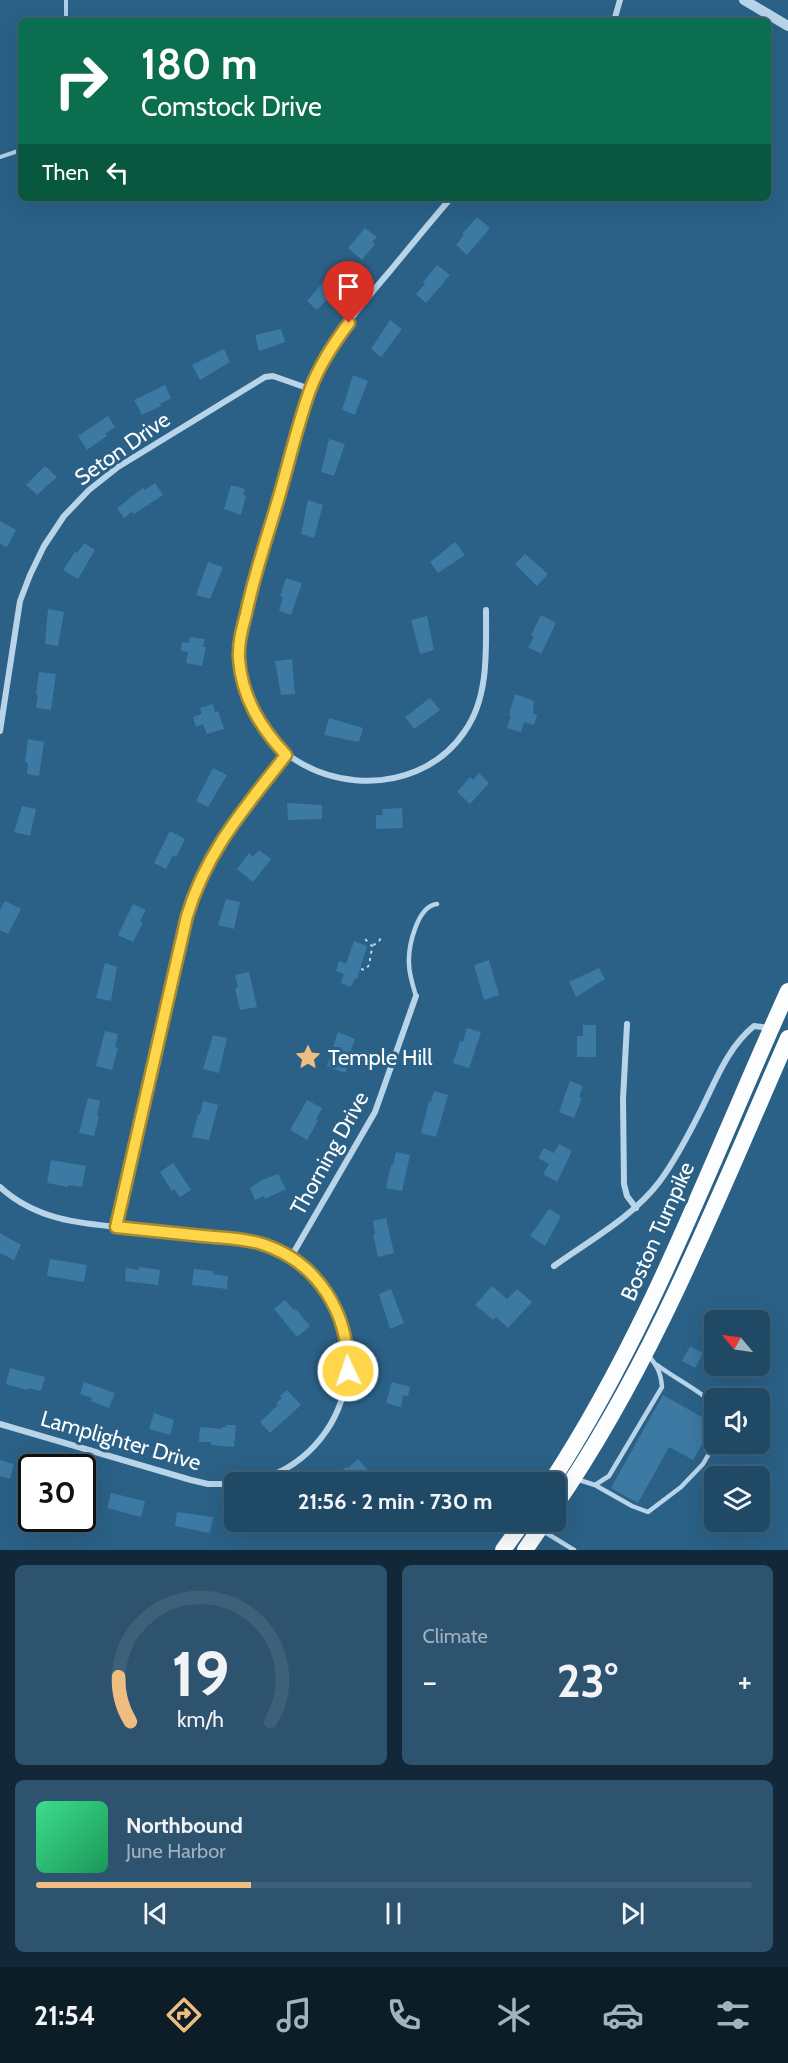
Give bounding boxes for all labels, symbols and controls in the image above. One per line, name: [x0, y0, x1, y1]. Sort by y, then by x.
text: 180 m: [141, 38, 257, 90]
icon: right: [42, 42, 120, 120]
text: Comstock Drive: [141, 90, 322, 123]
icon: left: [101, 156, 134, 189]
text: Then: [42, 159, 89, 186]
pin: [323, 261, 374, 323]
icon: arrive: [332, 270, 365, 303]
street label: Seton Drive: [69, 406, 175, 491]
place icon: Temple Hill: [293, 1042, 323, 1072]
place label: Temple Hill: [328, 1044, 433, 1071]
street label: Thorning Drive: [284, 1087, 374, 1220]
street label: Boston Turnpike: [615, 1158, 700, 1305]
north arrow: [704, 1310, 770, 1376]
map controls: [704, 1310, 770, 1532]
position arrow: [316, 1339, 380, 1403]
button: sound: [704, 1388, 770, 1454]
street label: Lamplighter Drive: [38, 1405, 204, 1476]
speed limit sign: 30: [18, 1454, 96, 1532]
button: layers: [704, 1466, 770, 1532]
text: 21:56 · 2 min · 730 m: [298, 1488, 492, 1515]
text: Climate: [423, 1624, 488, 1648]
text: 19: [172, 1636, 230, 1712]
text: 23°: [557, 1654, 618, 1708]
text: −: [423, 1661, 437, 1701]
text: +: [737, 1661, 752, 1701]
text: km/h: [177, 1706, 224, 1732]
text: Northbound: [126, 1812, 243, 1839]
text: June Harbor: [126, 1839, 226, 1863]
icon: previous: [139, 1897, 172, 1930]
icon: pause: [377, 1897, 410, 1930]
icon: next: [616, 1897, 649, 1930]
icon: directions: [163, 1994, 205, 2036]
icon: music: [273, 1994, 315, 2036]
icon: phone: [383, 1994, 425, 2036]
icon: climate: [493, 1994, 535, 2036]
icon: car: [602, 1994, 644, 2036]
icon: filters: [712, 1994, 754, 2036]
text: 21:54: [34, 1999, 95, 2032]

